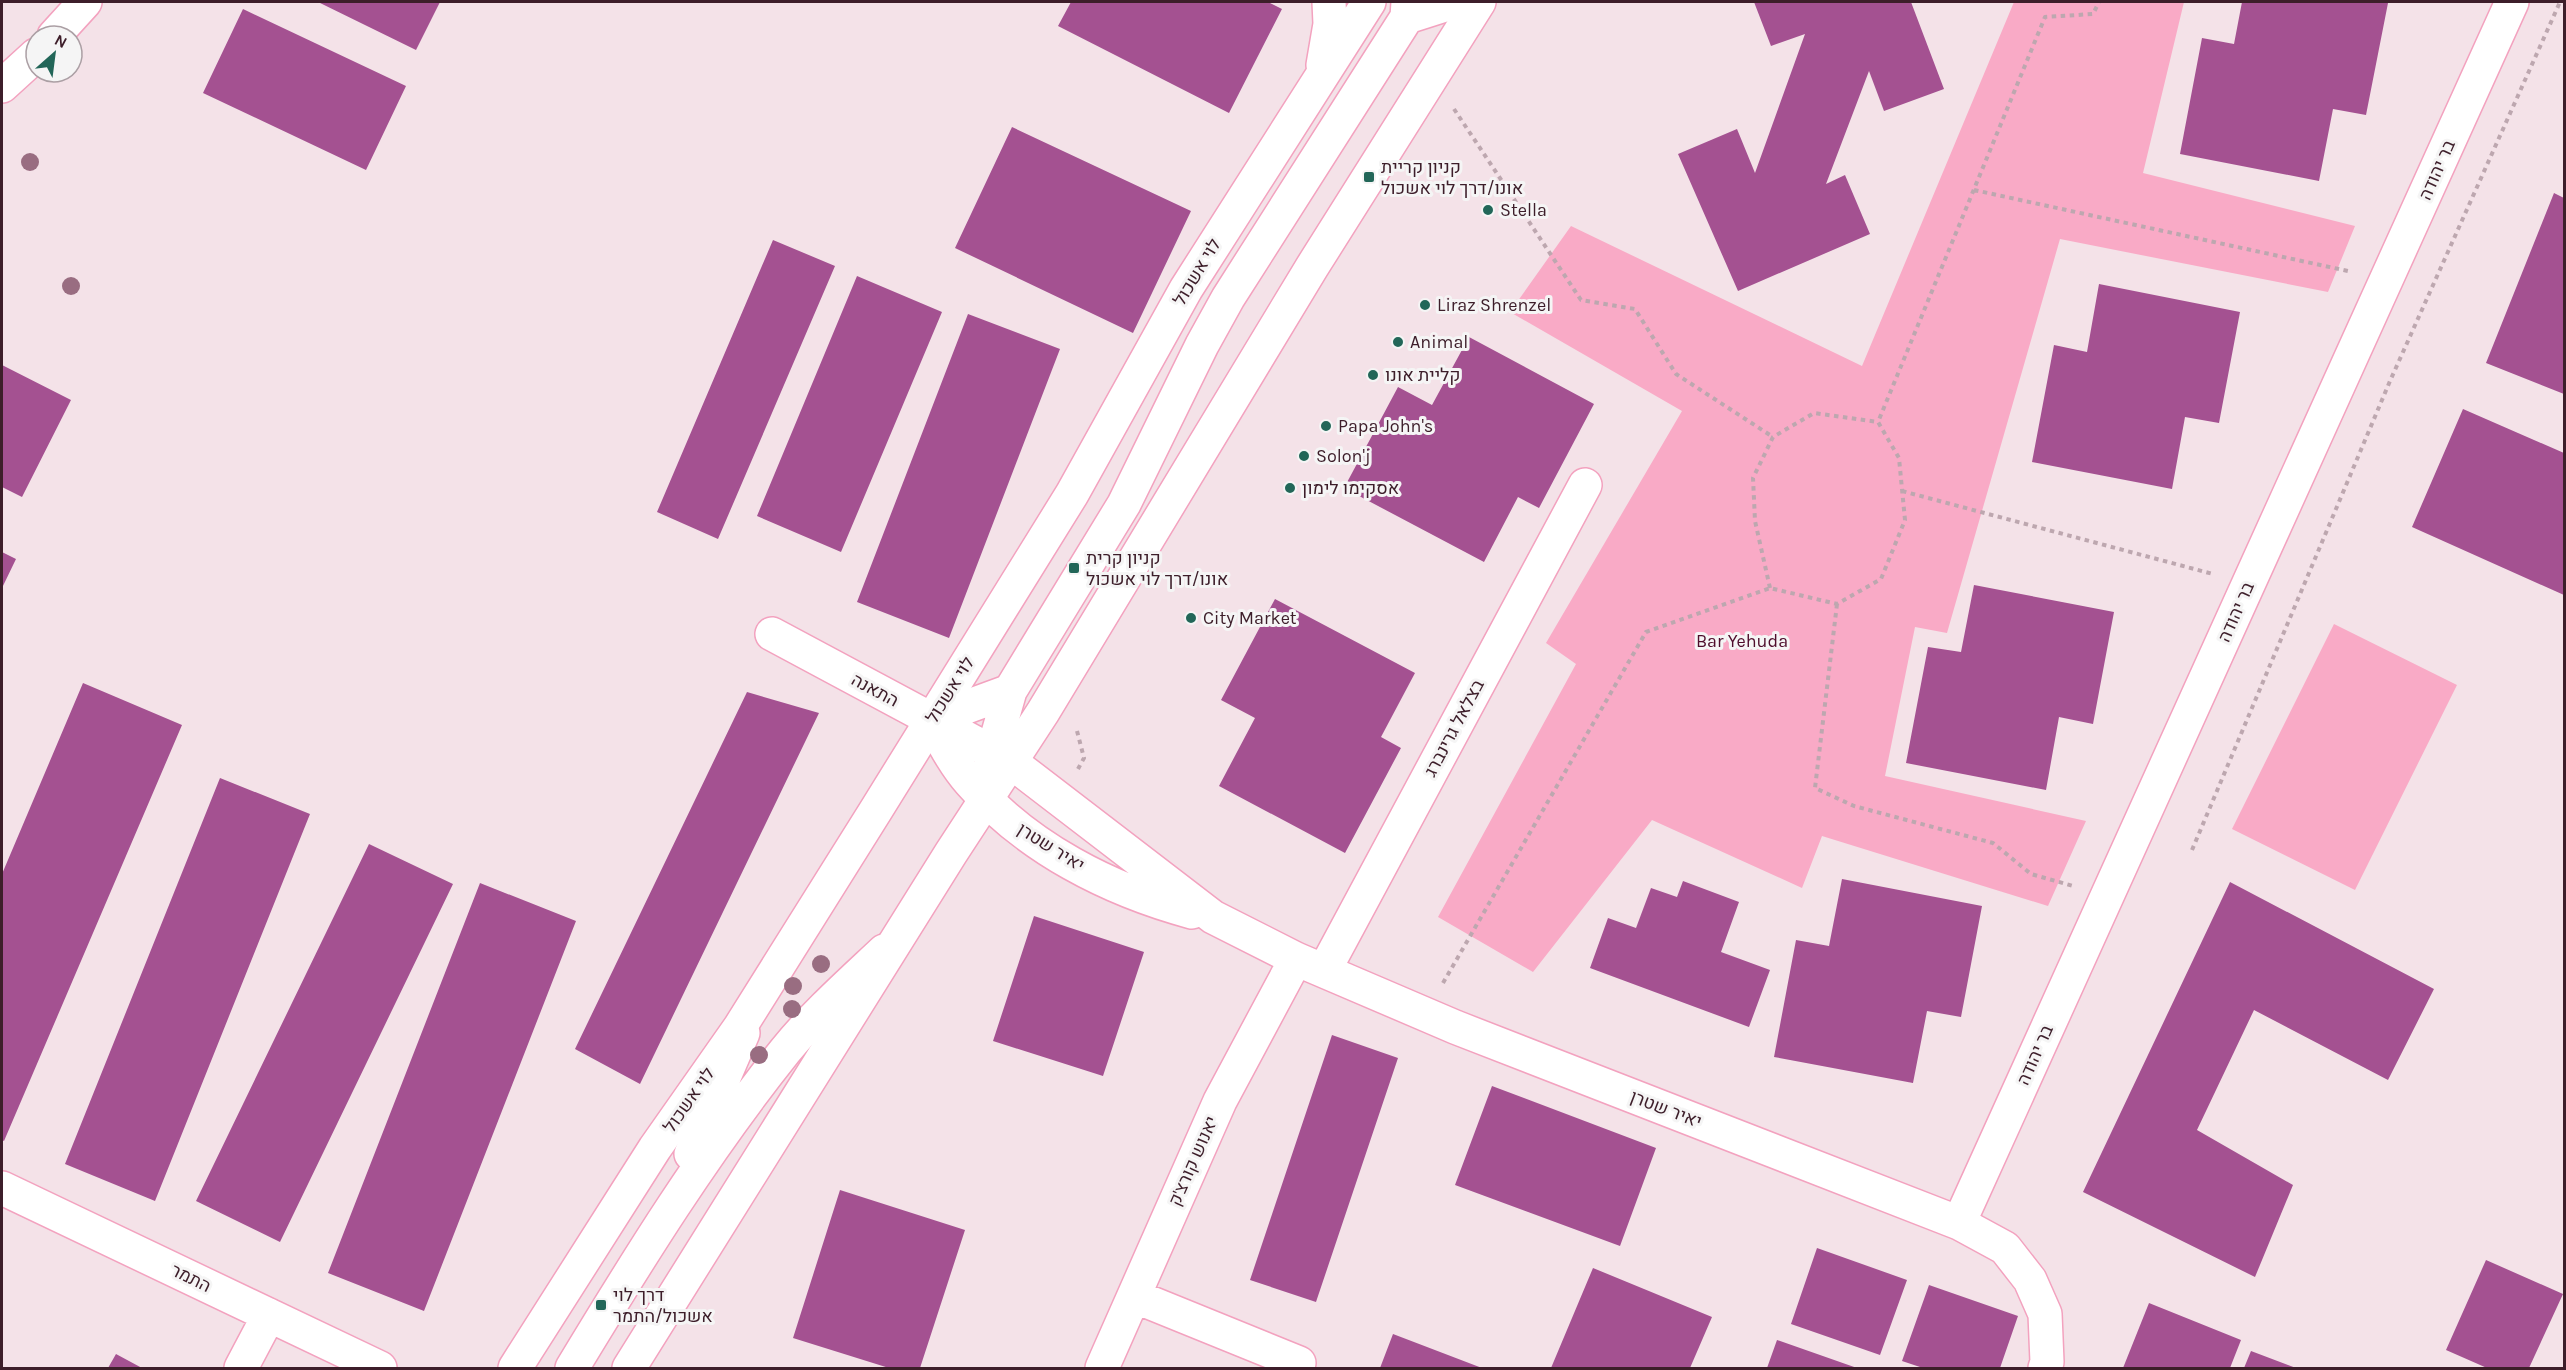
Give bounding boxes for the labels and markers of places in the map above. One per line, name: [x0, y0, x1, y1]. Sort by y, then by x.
place label: קניון קריית אונו/דרך לוי אשכול: [1381, 156, 1523, 199]
marker: קניון קריית אונו/דרך לוי אשכול: [1362, 170, 1376, 184]
place label: Stella: [1500, 199, 1547, 221]
marker: Stella: [1481, 203, 1495, 217]
place label: Liraz Shrenzel: [1437, 294, 1551, 316]
marker: Liraz Shrenzel: [1418, 298, 1432, 312]
place label: Animal: [1410, 331, 1468, 353]
marker: Animal: [1391, 335, 1405, 349]
place label: קליית אונו: [1385, 364, 1461, 386]
marker: קליית אונו: [1366, 368, 1380, 382]
place label: Papa John's: [1338, 415, 1433, 437]
marker: Papa John's: [1319, 419, 1333, 433]
place label: Solon'j: [1316, 445, 1371, 467]
marker: Solon'j: [1297, 449, 1311, 463]
place label: אסקימו לימון: [1302, 477, 1399, 499]
marker: אסקימו לימון: [1283, 481, 1297, 495]
place label: קניון קרית אונו/דרך לוי אשכול: [1086, 547, 1228, 590]
marker: קניון קרית אונו/דרך לוי אשכול: [1067, 561, 1081, 575]
place label: City Market: [1203, 607, 1297, 629]
marker: City Market: [1184, 611, 1198, 625]
place label: דרך לוי אשכול/התמר: [613, 1284, 713, 1327]
marker: דרך לוי אשכול/התמר: [594, 1298, 608, 1312]

